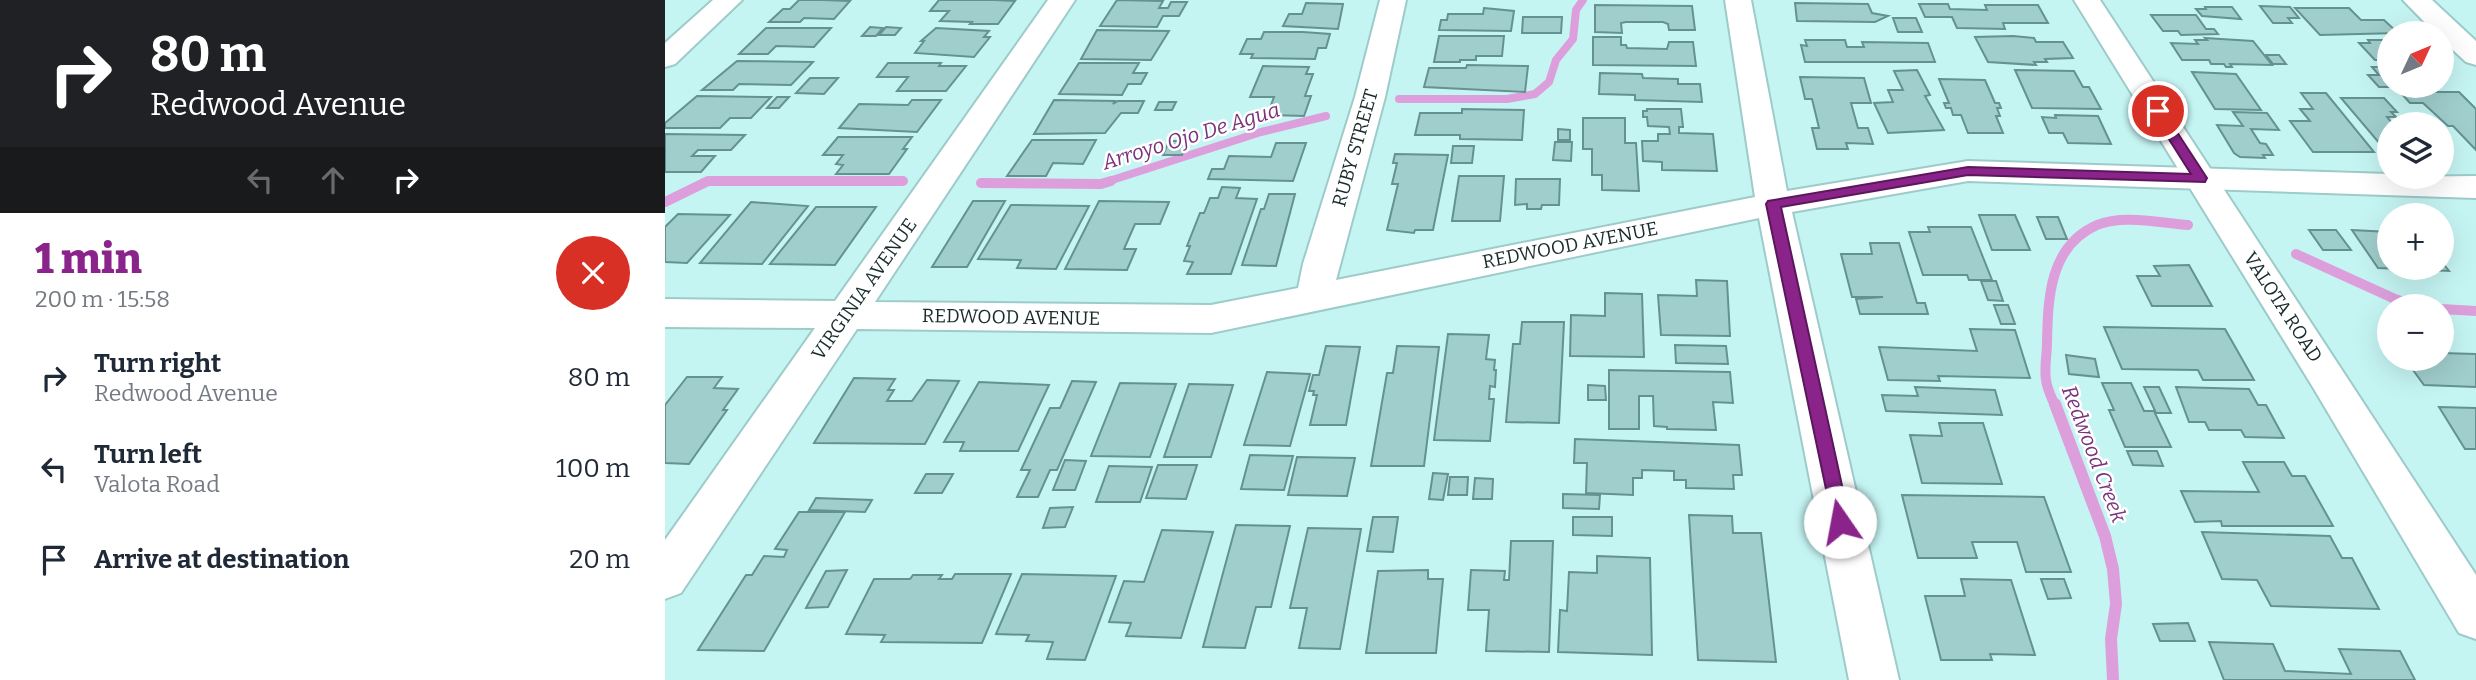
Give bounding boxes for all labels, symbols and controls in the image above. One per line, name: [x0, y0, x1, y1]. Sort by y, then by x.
north arrow: [2377, 21, 2453, 98]
map controls: [2377, 21, 2454, 371]
text: 80 m: [150, 25, 266, 84]
icon: right: [35, 28, 126, 119]
pin: [2128, 81, 2188, 141]
text: Redwood Avenue: [150, 85, 406, 123]
street label: RUBY STREET: [1327, 87, 1383, 209]
icon: arrive: [2139, 92, 2177, 130]
water label: Arroyo Ojo De Agua: [1098, 97, 1283, 176]
button: layers: [2377, 112, 2454, 189]
icon: left: [241, 161, 279, 199]
icon: ahead: [314, 161, 352, 199]
icon: right: [387, 161, 425, 199]
button: +: [2377, 203, 2454, 280]
street label: VIRGINIA AVENUE: [806, 214, 922, 364]
street label: REDWOOD AVENUE: [1480, 217, 1660, 273]
text: 1 min: [35, 234, 142, 284]
button: close: [556, 236, 630, 310]
street label: VALOTA ROAD: [2239, 247, 2327, 367]
text: 200 m · 15:58: [35, 285, 170, 313]
button: −: [2377, 294, 2454, 371]
street label: REDWOOD AVENUE: [922, 304, 1100, 330]
text: Turn right: [94, 348, 221, 379]
icon: right: [35, 359, 73, 397]
text: 80 m: [568, 362, 630, 393]
text: Redwood Avenue: [94, 379, 278, 407]
water label: Redwood Creek: [2056, 382, 2132, 527]
text: Turn left: [94, 439, 202, 470]
icon: left: [35, 450, 73, 488]
text: 100 m: [556, 453, 630, 484]
text: Valota Road: [94, 470, 220, 498]
position arrow: [1803, 485, 1877, 559]
icon: arrive: [35, 541, 73, 579]
text: Arrive at destination: [94, 544, 349, 575]
text: 20 m: [569, 544, 630, 575]

